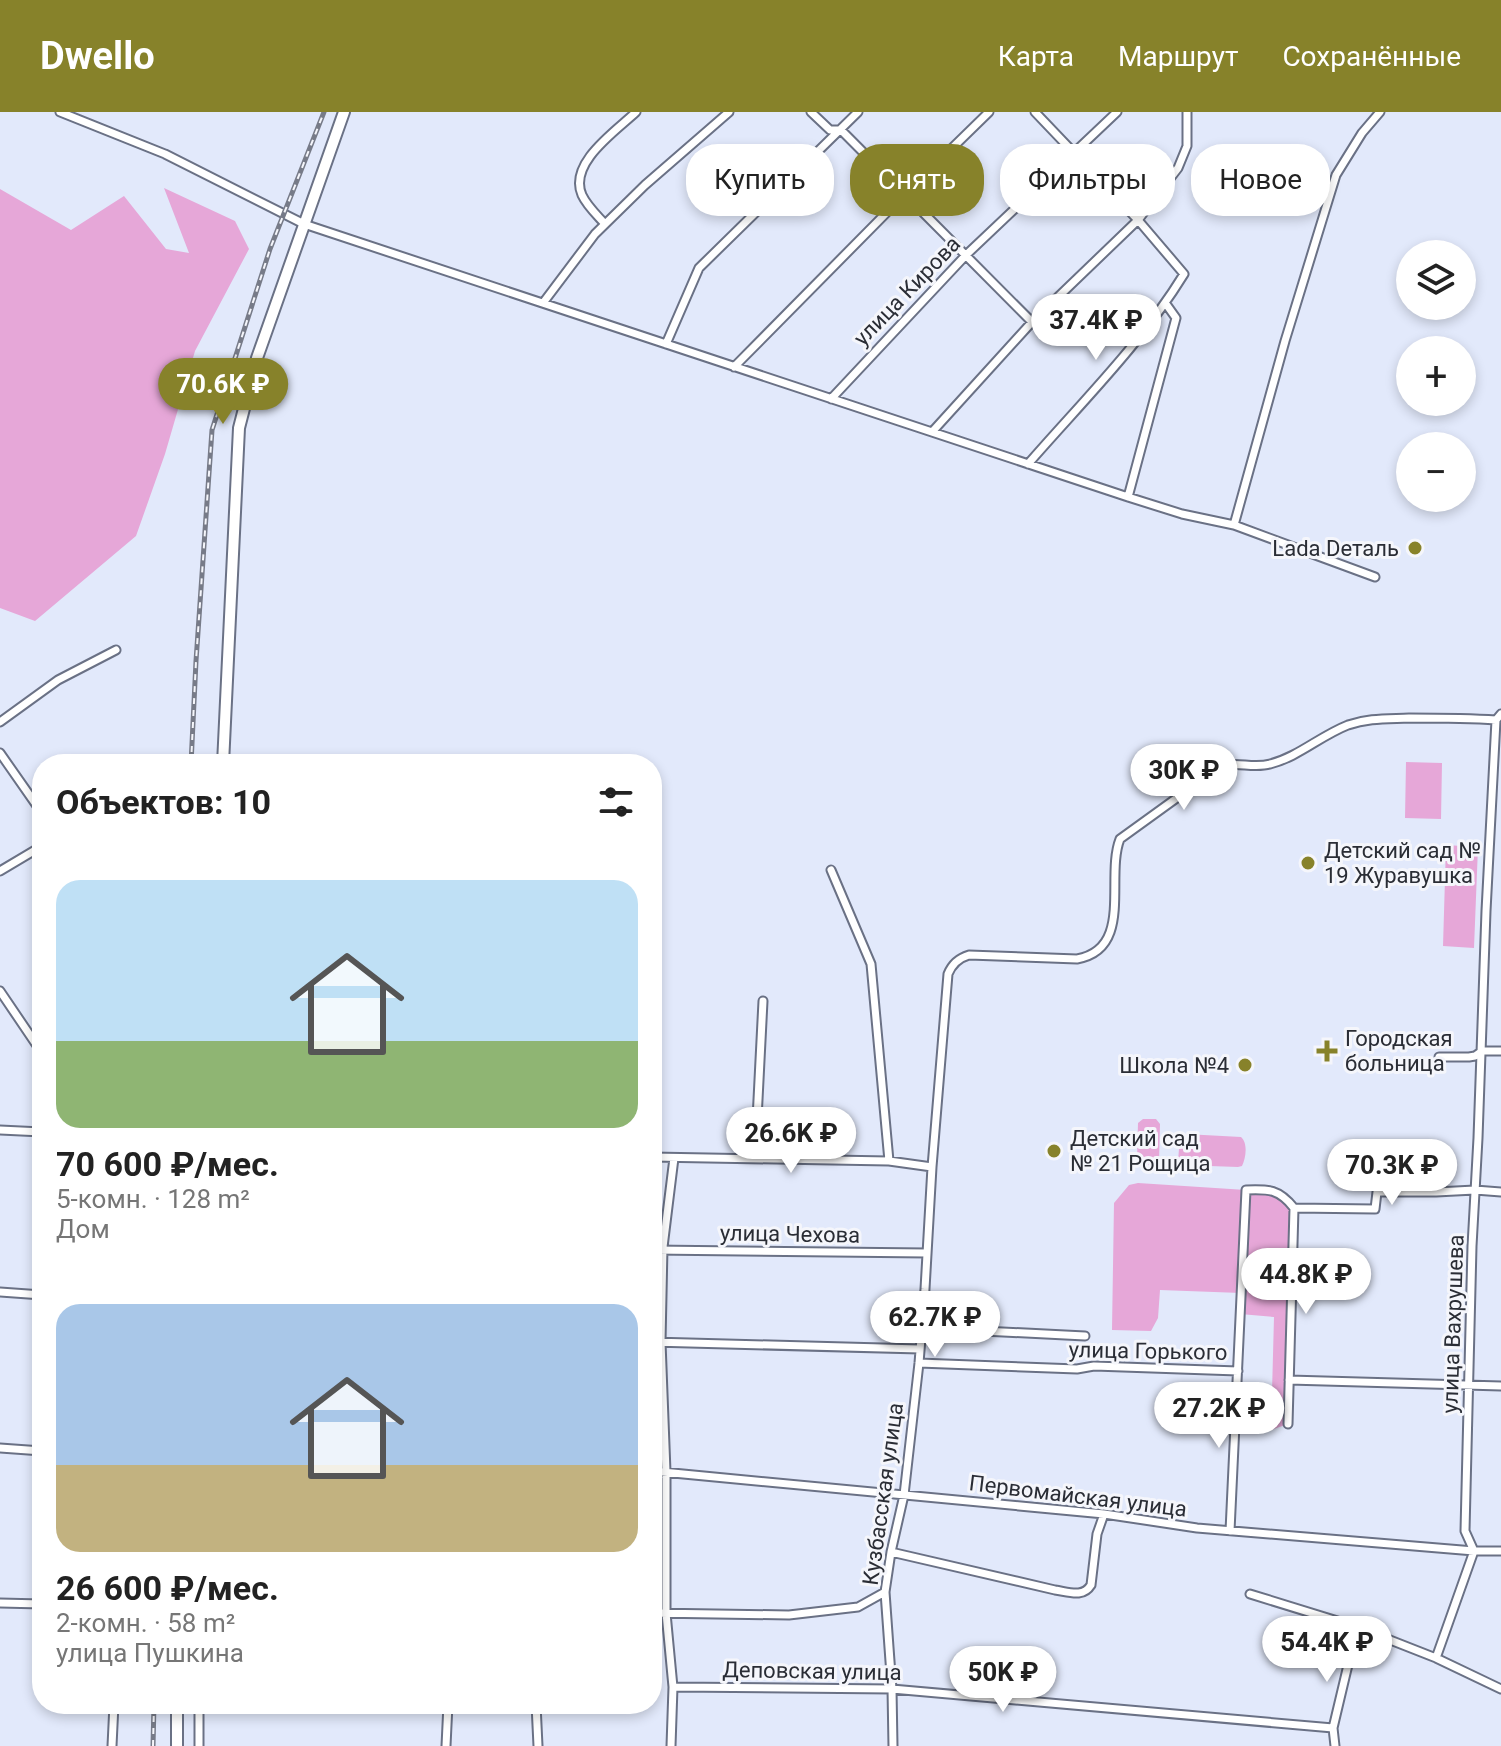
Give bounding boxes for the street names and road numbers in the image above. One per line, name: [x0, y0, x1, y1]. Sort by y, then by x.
street label: улица Кирова: [849, 231, 965, 351]
street label: улица Чехова: [720, 1220, 860, 1248]
street label: улица Вахрушева: [1437, 1234, 1469, 1414]
street label: улица Горького: [1068, 1337, 1228, 1365]
street label: Кузбасская улица: [858, 1401, 908, 1587]
street label: Первомайская улица: [968, 1470, 1188, 1522]
street label: Деповская улица: [722, 1657, 902, 1685]

